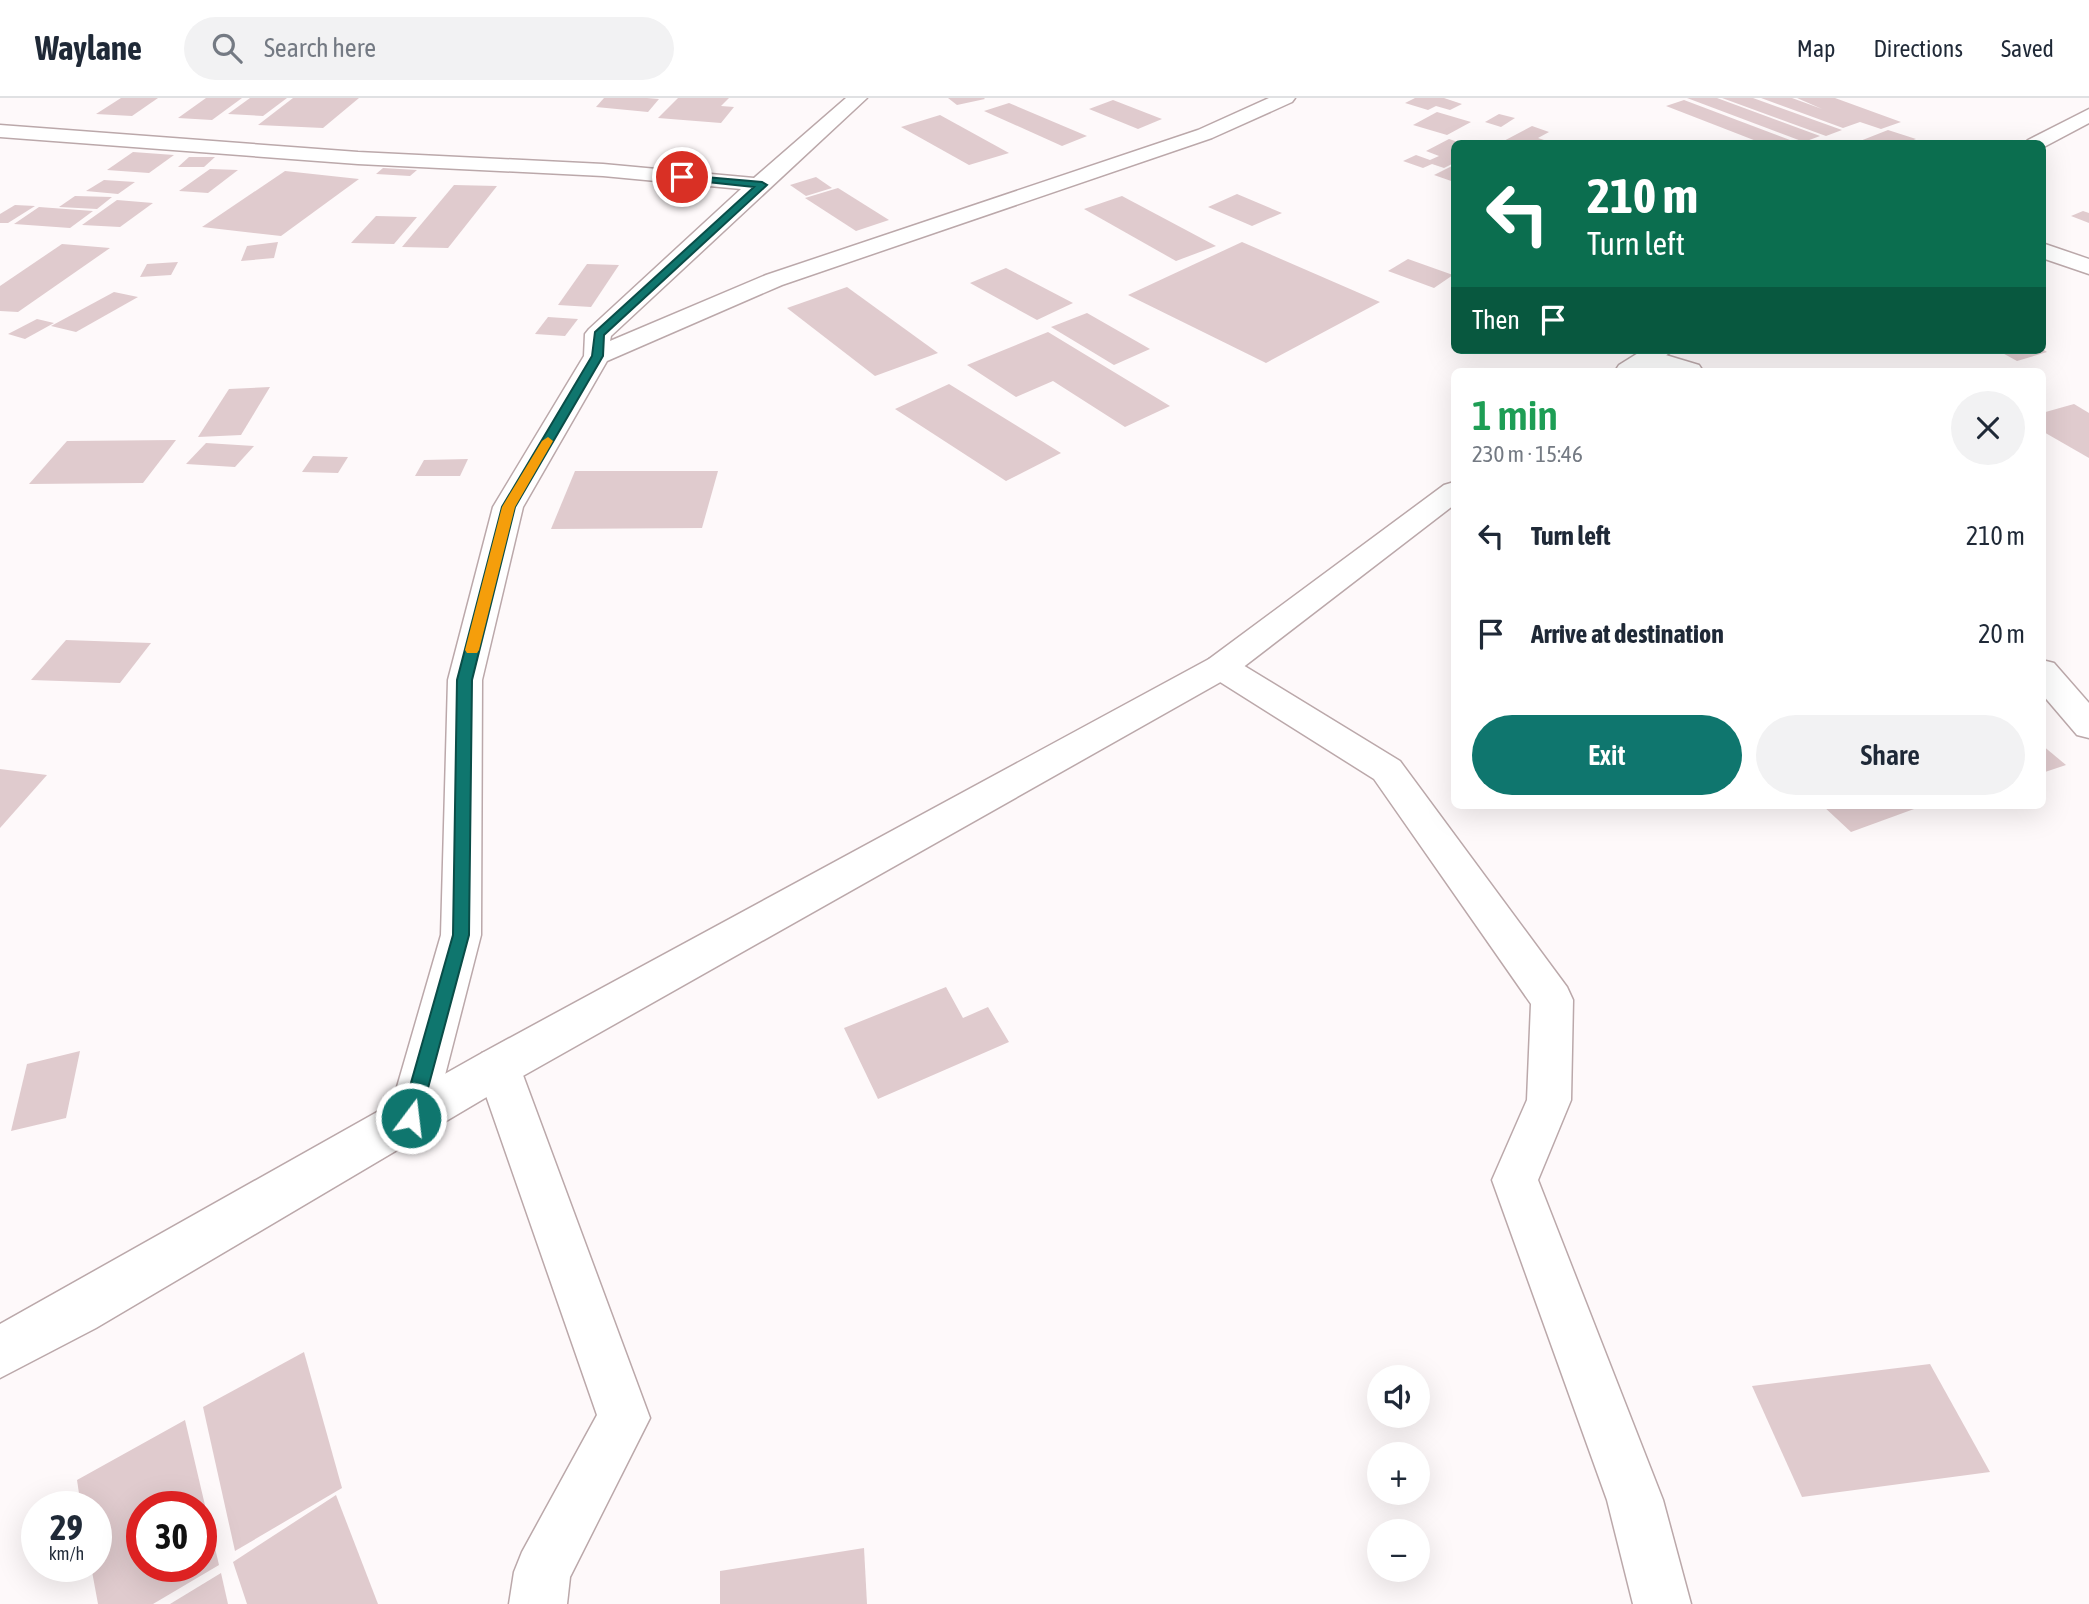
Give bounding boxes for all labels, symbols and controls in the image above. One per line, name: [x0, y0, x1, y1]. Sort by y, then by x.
search box: [184, 17, 674, 80]
text: Waylane: [35, 29, 142, 67]
icon: search: [208, 29, 246, 67]
text: Search here: [264, 33, 376, 63]
text: Map: [1797, 35, 1835, 62]
text: Directions: [1873, 35, 1963, 62]
text: Saved: [2001, 35, 2054, 62]
pin: [652, 147, 712, 207]
icon: arrive: [663, 158, 701, 196]
text: 210 m: [1587, 167, 1698, 223]
icon: left: [1472, 168, 1563, 259]
text: Turn left: [1587, 225, 1685, 262]
icon: arrive: [1534, 301, 1572, 339]
text: Then: [1472, 305, 1520, 335]
text: 1 min: [1472, 391, 1558, 439]
button: close: [1951, 391, 2025, 465]
text: 230 m · 15:46: [1472, 441, 1583, 467]
icon: left: [1472, 517, 1510, 555]
text: Turn left: [1531, 521, 1611, 551]
text: 210 m: [1966, 521, 2025, 551]
icon: arrive: [1472, 615, 1510, 653]
text: Arrive at destination: [1531, 619, 1724, 649]
text: 20 m: [1978, 619, 2025, 649]
button: Exit: [1472, 715, 1742, 795]
button: Share: [1756, 715, 2025, 795]
position arrow: [374, 1081, 448, 1155]
map controls: [1367, 1365, 1430, 1582]
button: sound: [1367, 1365, 1430, 1428]
button: +: [1367, 1442, 1430, 1505]
speed limit sign: 30: [126, 1491, 217, 1582]
text: 29: [50, 1507, 83, 1547]
button: −: [1367, 1519, 1430, 1582]
text: km/h: [49, 1543, 84, 1564]

